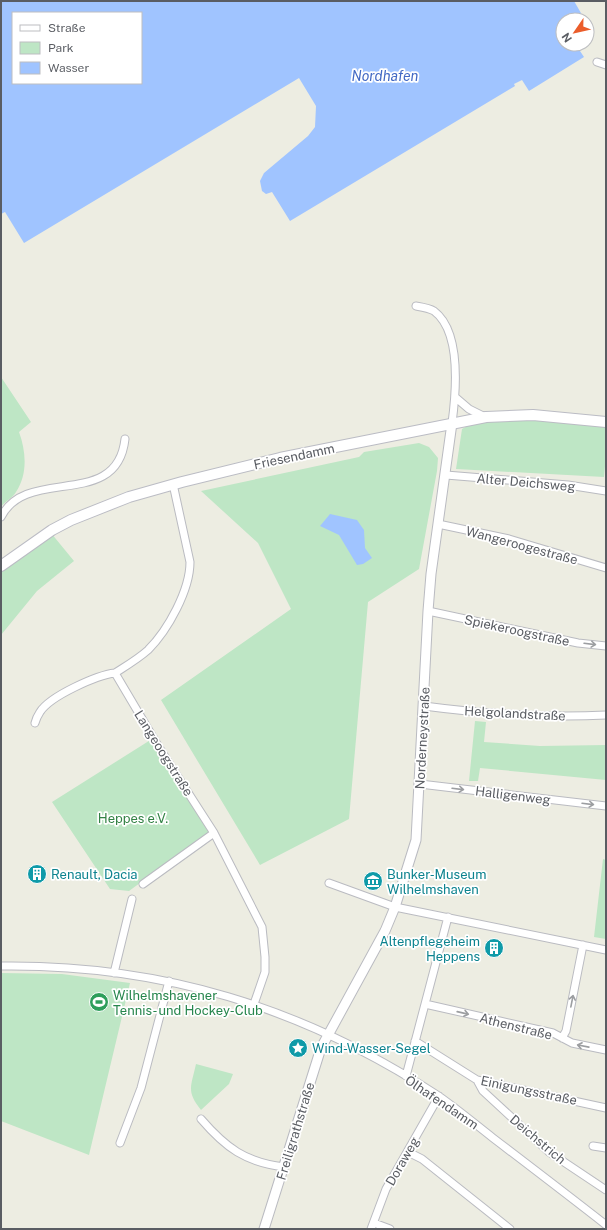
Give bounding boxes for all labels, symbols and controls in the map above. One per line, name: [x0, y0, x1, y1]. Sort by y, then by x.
legend: [12, 12, 142, 84]
north arrow: [555, 12, 595, 52]
text: Straße: [48, 21, 86, 35]
text: N: [559, 31, 574, 45]
text: Park: [48, 41, 74, 55]
text: Wasser: [48, 61, 89, 75]
water label: Nordhafen: [352, 68, 419, 84]
street label: Friesendamm: [252, 441, 336, 472]
street label: Alter Deichsweg: [476, 471, 576, 494]
street label: Wangeroogestraße: [464, 523, 579, 568]
street label: Spiekeroogstraße: [463, 612, 571, 649]
one-way arrow: [583, 640, 596, 648]
street label: Norderneystraße: [412, 687, 433, 790]
street label: Helgolandstraße: [464, 703, 566, 724]
street label: Langeoogstraße: [131, 708, 196, 799]
street label: Halligenweg: [474, 783, 552, 808]
one-way arrow: [451, 785, 464, 793]
one-way arrow: [581, 800, 594, 808]
park label: Heppes e.V.: [98, 811, 168, 826]
building icon: Renault, Dacia: [26, 863, 48, 885]
place label: Renault, Dacia: [51, 867, 138, 882]
place label: Bunker-Museum Wilhelmshaven: [387, 867, 486, 897]
museum icon: Bunker-Museum Wilhelmshaven: [362, 870, 384, 892]
place label: Altenpflegeheim Heppens: [379, 934, 480, 964]
building icon: Altenpflegeheim Heppens: [483, 937, 505, 959]
place label: Wilhelmshavener Tennis- und Hockey-Club: [113, 988, 263, 1018]
sports icon: Wilhelmshavener Tennis- und Hockey-Club: [88, 991, 110, 1013]
one-way arrow: [568, 995, 576, 1008]
one-way arrow: [456, 1009, 469, 1017]
street label: Athenstraße: [478, 1010, 554, 1043]
place icon: Wind-Wasser-Segel: [287, 1037, 309, 1059]
place label: Wind-Wasser-Segel: [312, 1041, 431, 1056]
one-way arrow: [577, 1041, 590, 1049]
street label: Ölhafendamm: [402, 1072, 481, 1132]
street label: Einigungsstraße: [479, 1073, 578, 1108]
street label: Freiligrathstraße: [273, 1081, 317, 1182]
street label: Deichstrich: [507, 1112, 569, 1167]
street label: Doraweg: [383, 1134, 422, 1188]

